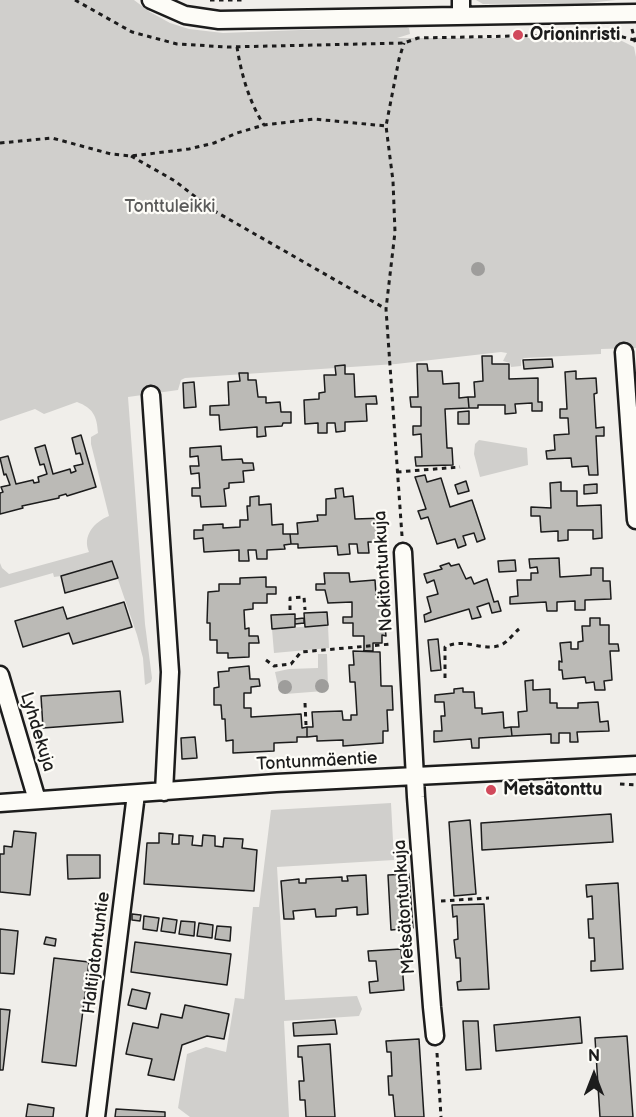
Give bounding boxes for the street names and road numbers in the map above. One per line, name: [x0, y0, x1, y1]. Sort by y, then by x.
street label: Nokitontunkuja: [370, 510, 398, 632]
street label: Lyhdekuja: [15, 690, 59, 774]
street label: Tontunmäentie: [256, 748, 378, 776]
street label: Metsätontunkuja: [390, 839, 420, 975]
street label: Haltijatontuntie: [79, 891, 115, 1015]

